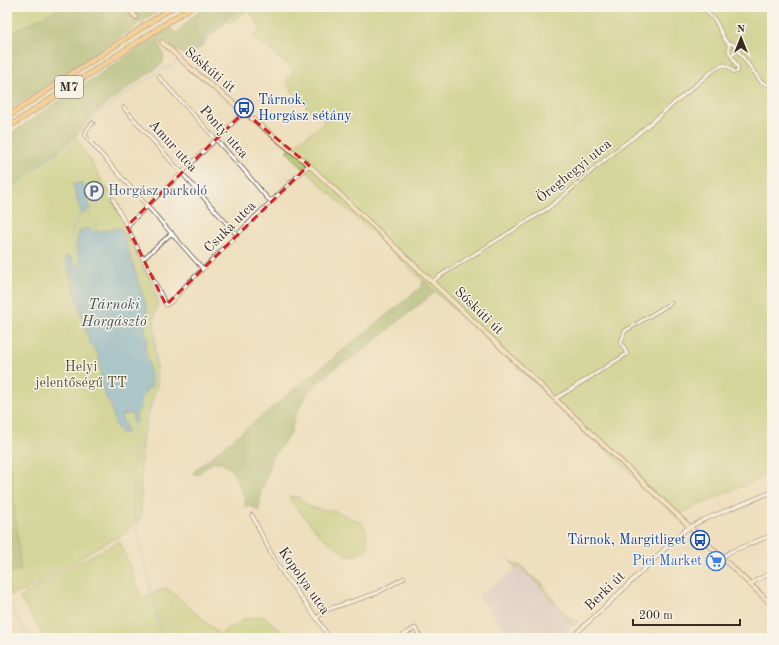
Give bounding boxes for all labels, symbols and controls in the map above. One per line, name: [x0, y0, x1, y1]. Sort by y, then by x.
north arrow: [721, 18, 761, 58]
text: N: [737, 24, 746, 35]
street label: Sóskúti út: [182, 45, 238, 95]
road number: M7: [55, 76, 83, 98]
place label: Tárnok, Horgász sétány: [258, 93, 352, 123]
bus stop icon: Tárnok, Horgász sétány: [233, 97, 255, 119]
street label: Ponty utca: [197, 103, 251, 161]
street label: Amur utca: [146, 117, 200, 175]
street label: Öreghegyi utca: [532, 134, 614, 205]
parking icon: Horgász parkoló: [83, 180, 105, 202]
place label: Horgász parkoló: [108, 184, 207, 198]
street label: Csuka utca: [202, 199, 258, 255]
street label: Sóskúti út: [452, 285, 506, 337]
water label: Tárnoki Horgásztó: [80, 298, 148, 330]
park label: Helyi jelentőségű TT: [34, 360, 127, 390]
bus stop icon: Tárnok, Margitliget: [689, 529, 711, 551]
place label: Tárnok, Margitliget: [567, 533, 686, 547]
street label: Kopolya utca: [276, 545, 332, 617]
supermarket icon: Pici Market: [705, 550, 727, 572]
place label: Pici Market: [632, 554, 702, 568]
street label: Berki út: [582, 569, 628, 613]
scale bar: [633, 601, 740, 627]
text: 200 m: [639, 610, 673, 622]

